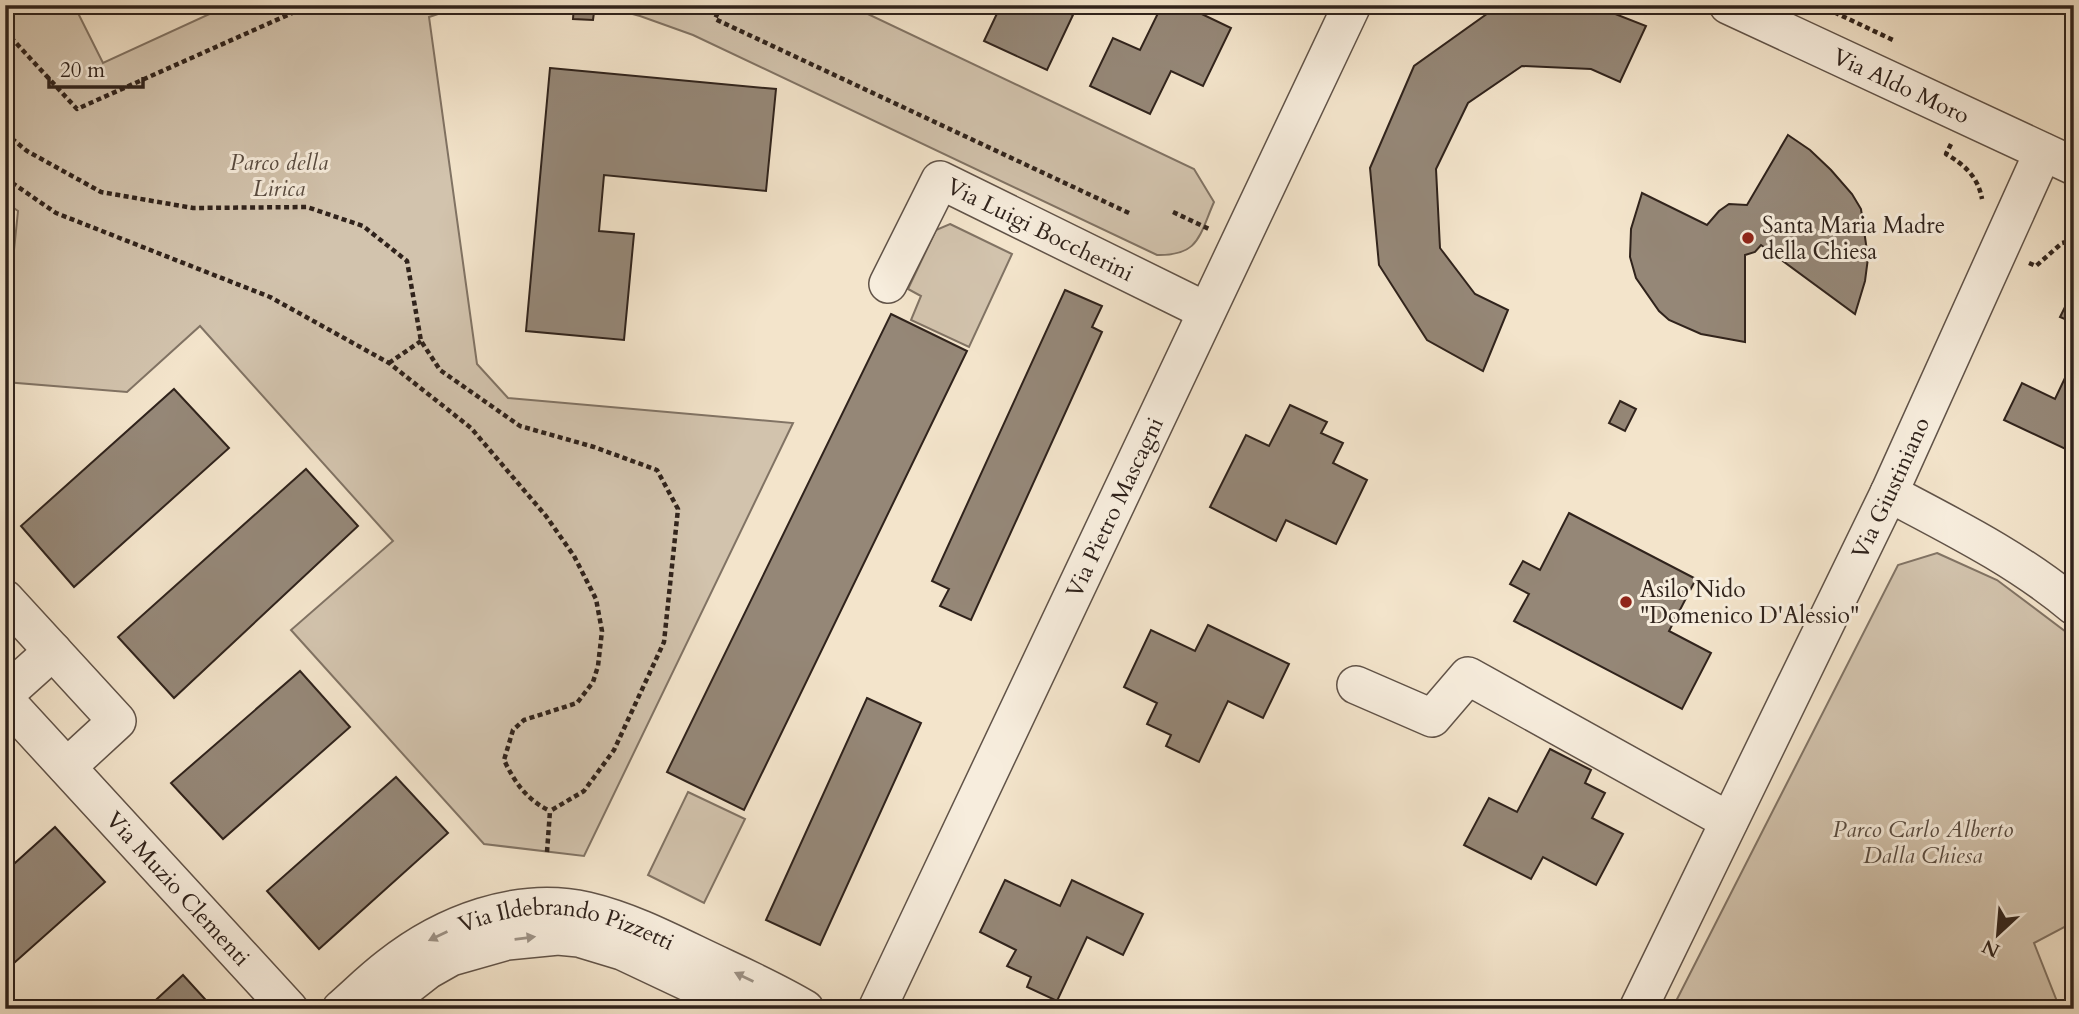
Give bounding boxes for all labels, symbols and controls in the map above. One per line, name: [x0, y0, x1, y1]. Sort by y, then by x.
street label: Via Aldo Moro: [1828, 40, 1975, 131]
scale bar: [49, 46, 144, 90]
text: 20 m: [60, 56, 105, 85]
park label: Parco della Lirica: [230, 147, 328, 204]
street label: Via Luigi Boccherini: [942, 170, 1139, 288]
place label: Santa Maria Madre della Chiesa: [1762, 210, 1945, 267]
marker: Santa Maria Madre della Chiesa: [1740, 230, 1756, 246]
street label: Via Pietro Mascagni: [1058, 412, 1170, 603]
street label: Via Giustiniano: [1844, 412, 1937, 564]
place label: Asilo Nido "Domenico D'Alessio": [1640, 574, 1859, 631]
marker: Asilo Nido "Domenico D'Alessio": [1618, 594, 1634, 610]
street label: Via Muzio Clementi: [99, 804, 257, 973]
park label: Parco Carlo Alberto Dalla Chiesa: [1833, 814, 2014, 871]
street label: Via Ildebrando Pizzetti: [454, 891, 680, 957]
north arrow: [1964, 898, 2034, 968]
one-way arrow: [428, 930, 448, 942]
one-way arrow: [514, 933, 536, 944]
text: N: [1977, 933, 2004, 964]
one-way arrow: [734, 972, 754, 983]

